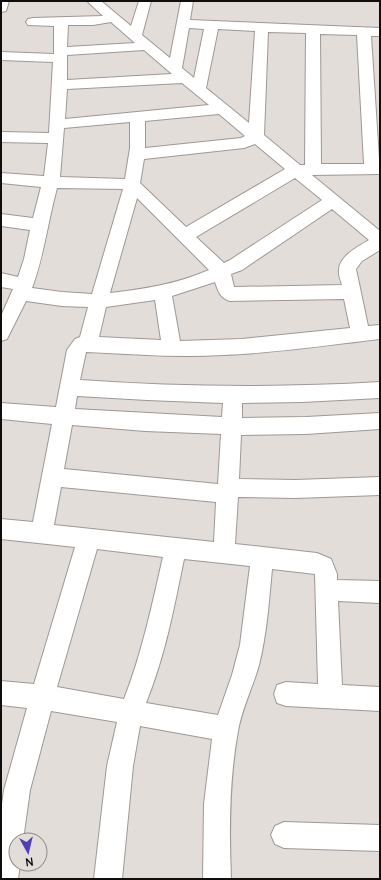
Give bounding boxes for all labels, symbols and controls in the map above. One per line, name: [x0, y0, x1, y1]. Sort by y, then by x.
north arrow: [8, 832, 48, 872]
text: N: [24, 854, 34, 870]

